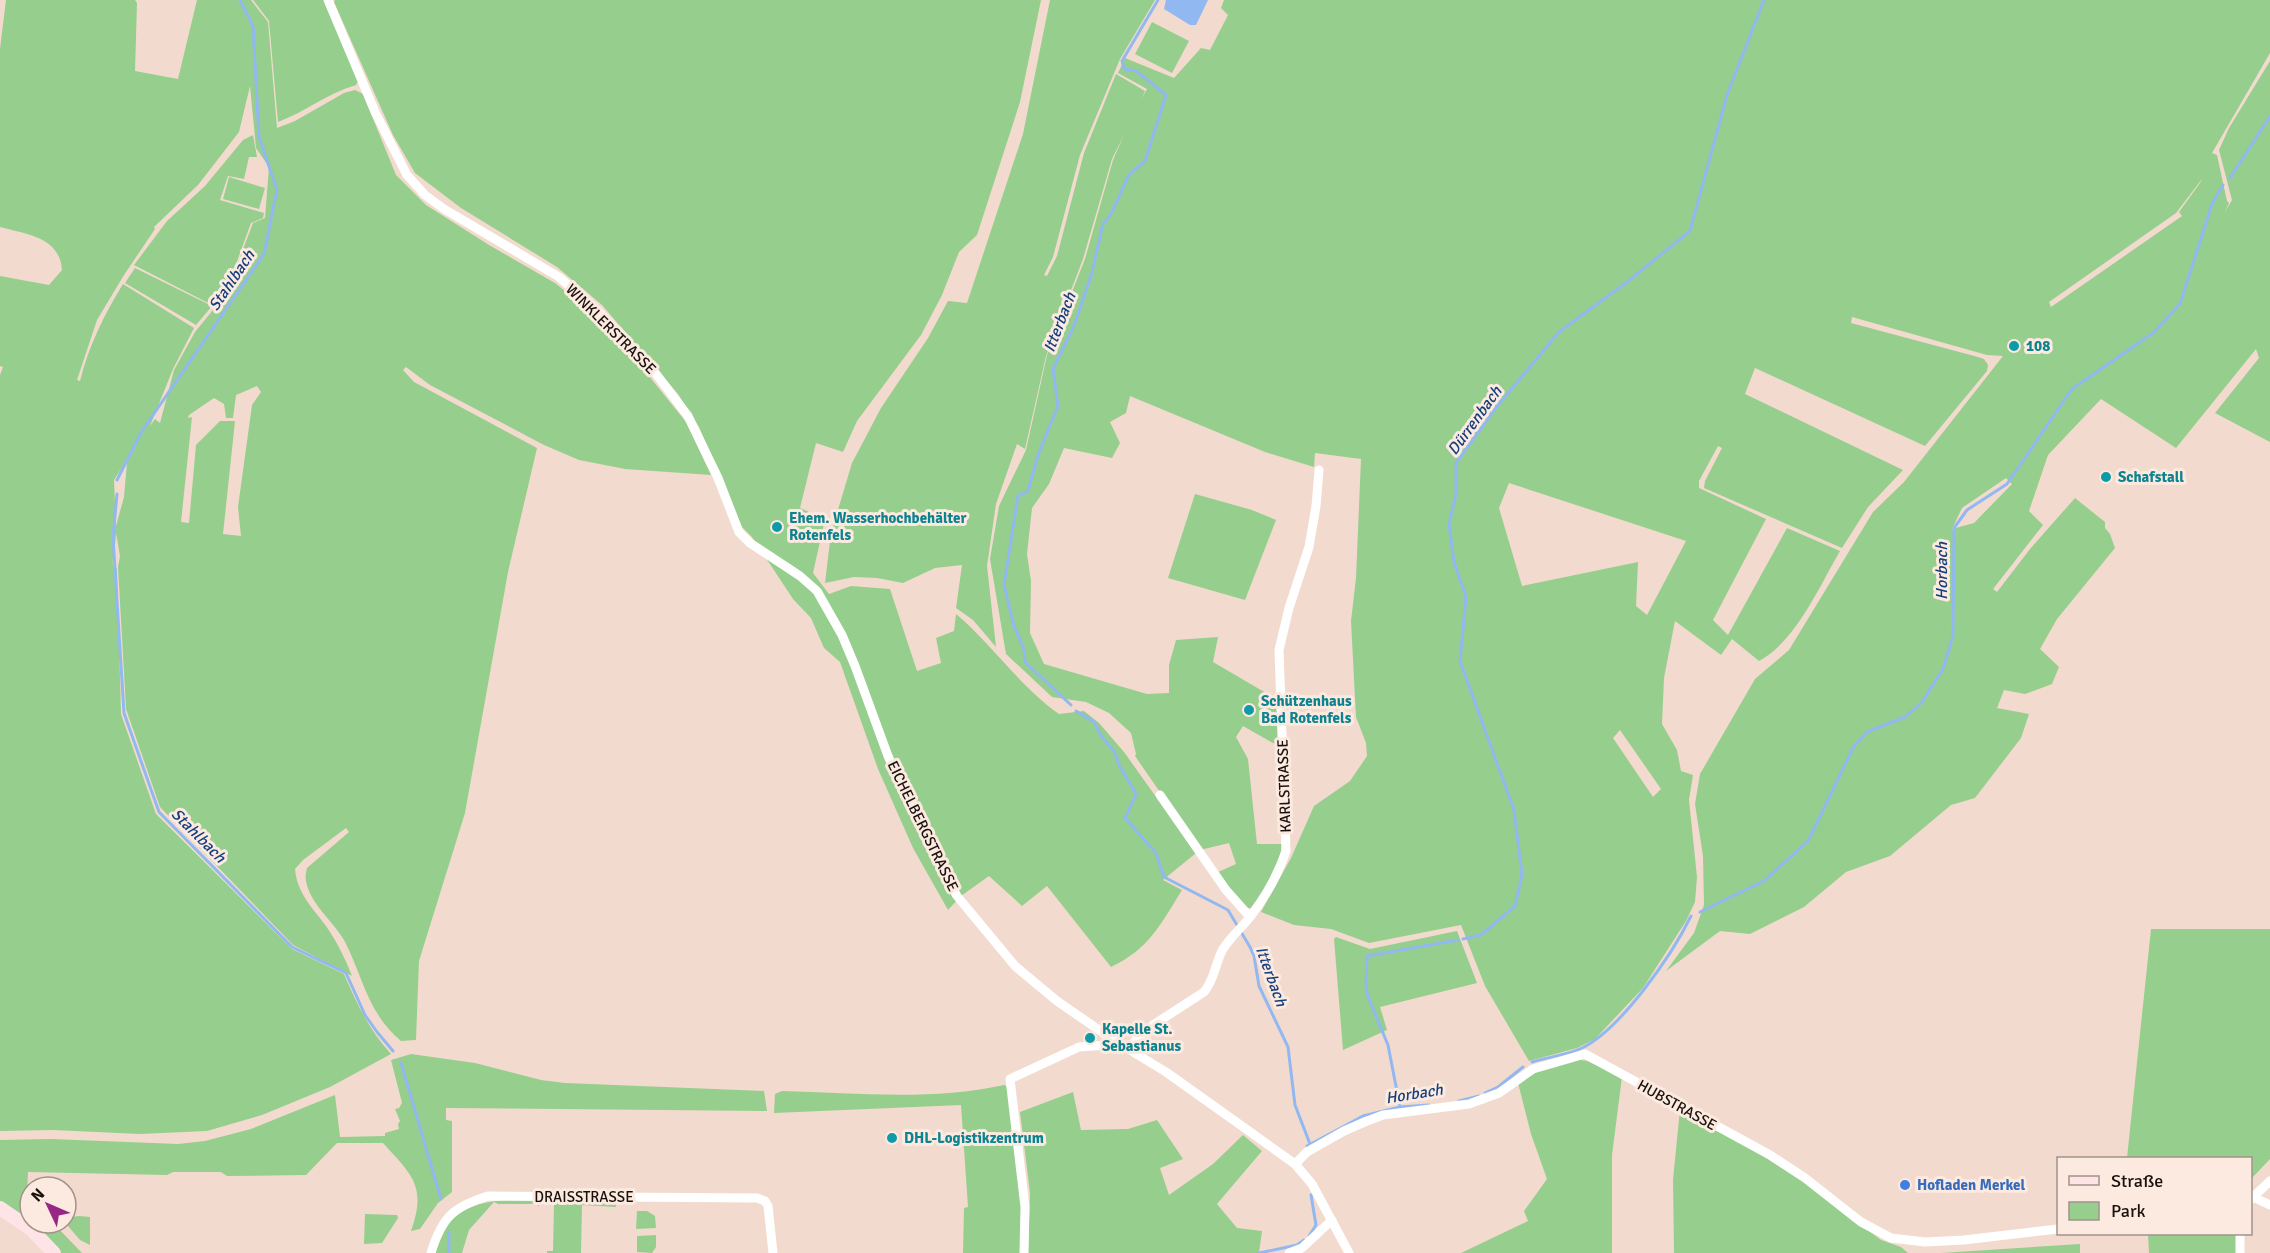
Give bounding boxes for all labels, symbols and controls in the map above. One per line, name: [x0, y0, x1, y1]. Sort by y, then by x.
water label: Stahlbach: [204, 245, 260, 315]
street label: WINKLERSTRASSE: [562, 280, 660, 378]
water label: Itterbach: [1039, 288, 1081, 355]
place label: 108: [2026, 337, 2050, 355]
marker: 108: [2007, 339, 2021, 353]
water label: Dürrenbach: [1443, 381, 1507, 459]
place label: Schafstall: [2118, 468, 2184, 486]
marker: Schafstall: [2099, 470, 2113, 484]
place label: Ehem. Wasserhochbehälter Rotenfels: [789, 509, 966, 544]
marker: Ehem. Wasserhochbehälter Rotenfels: [770, 520, 784, 534]
water label: Horbach: [1932, 541, 1952, 600]
place label: Schützenhaus Bad Rotenfels: [1261, 692, 1352, 727]
marker: Schützenhaus Bad Rotenfels: [1242, 703, 1256, 717]
street label: KARLSTRASSE: [1273, 739, 1295, 833]
street label: EICHELBERGSTRASSE: [884, 758, 962, 894]
water label: Stahlbach: [167, 804, 231, 868]
water label: Itterbach: [1251, 944, 1292, 1010]
place label: Kapelle St. Sebastianus: [1102, 1020, 1181, 1055]
marker: Kapelle St. Sebastianus: [1083, 1031, 1097, 1045]
street label: HUBSTRASSE: [1634, 1076, 1720, 1134]
water label: Horbach: [1384, 1079, 1446, 1108]
place label: DHL-Logistikzentrum: [904, 1129, 1044, 1147]
marker: DHL-Logistikzentrum: [885, 1131, 899, 1145]
legend: [2057, 1157, 2252, 1235]
text: Straße: [2111, 1170, 2163, 1192]
north arrow: [18, 1175, 78, 1235]
place label: Hofladen Merkel: [1917, 1176, 2025, 1194]
marker: Hofladen Merkel: [1898, 1178, 1912, 1192]
text: N: [27, 1184, 49, 1206]
street label: DRAISSTRASSE: [534, 1188, 634, 1206]
text: Park: [2111, 1200, 2146, 1222]

